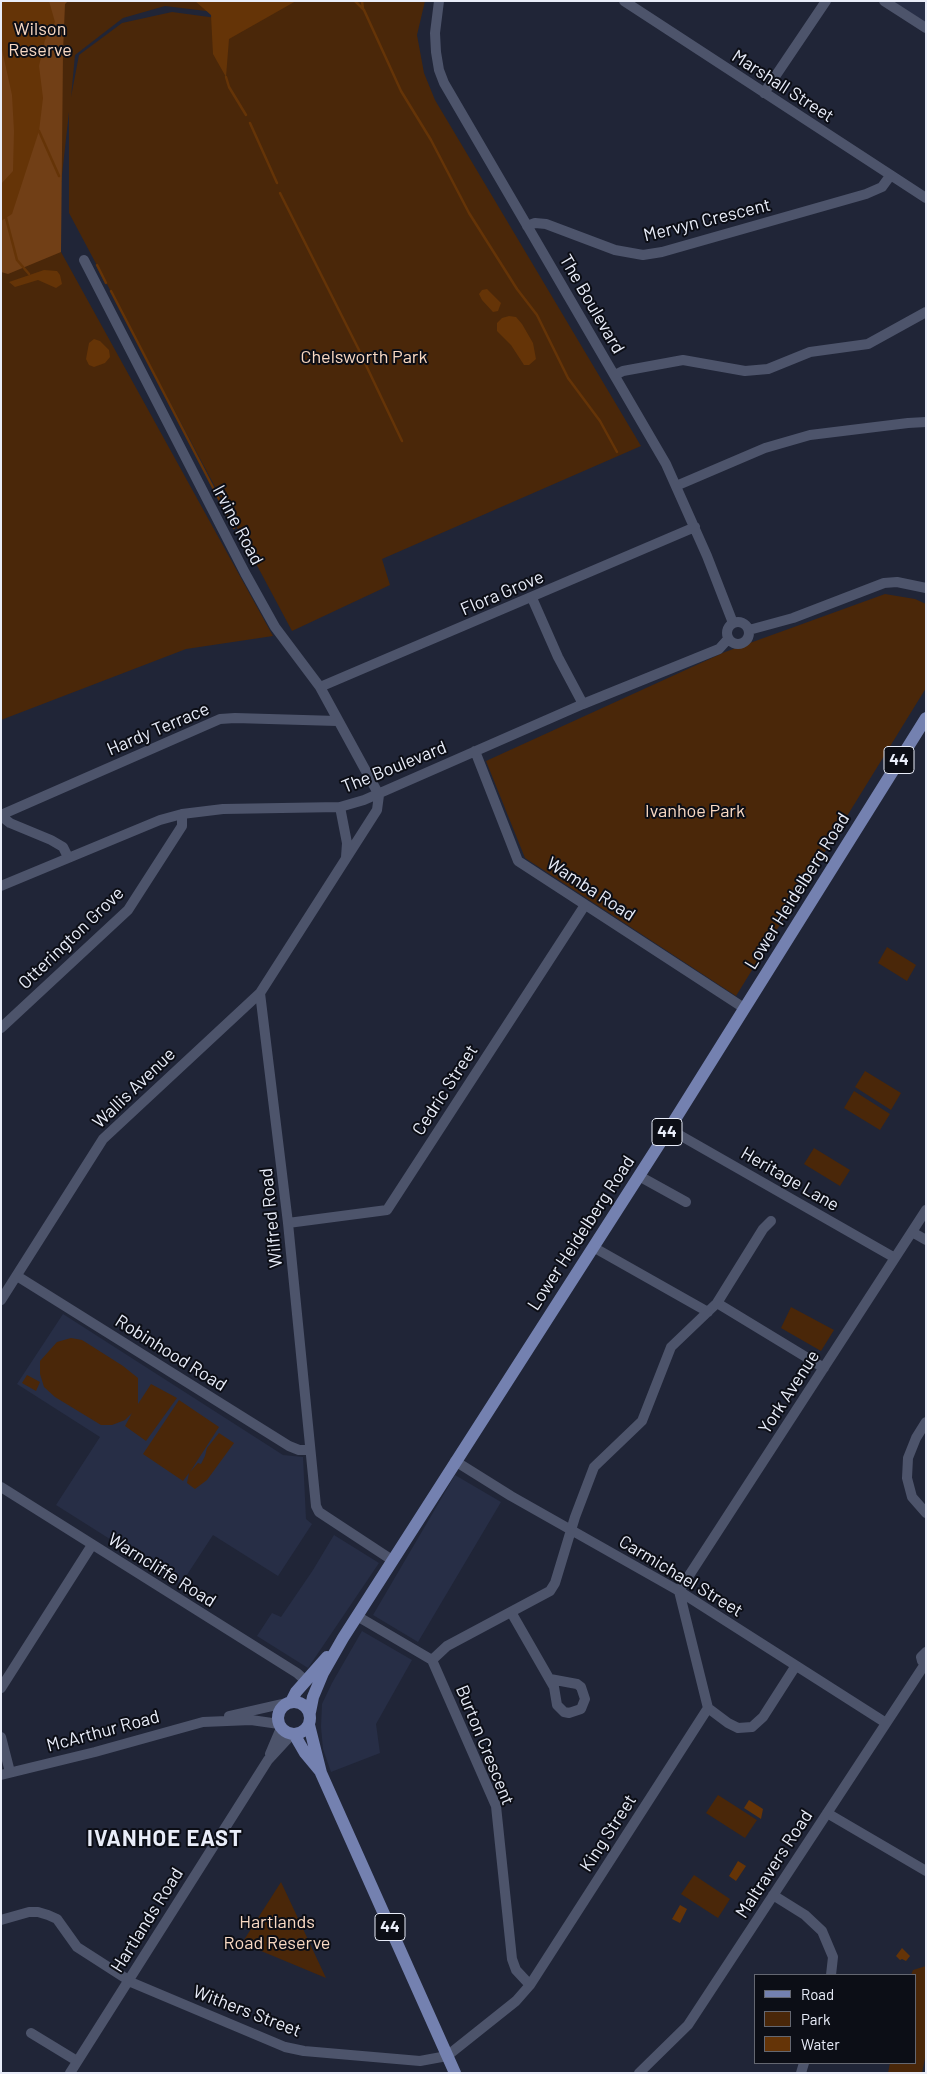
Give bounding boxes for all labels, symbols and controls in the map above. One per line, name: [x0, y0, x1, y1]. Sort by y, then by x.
park label: Wilson Reserve: [8, 18, 72, 60]
street label: Marshall Street: [728, 45, 838, 127]
street label: Mervyn Crescent: [641, 194, 773, 246]
street label: The Boulevard: [555, 250, 629, 358]
park label: Chelsworth Park: [301, 346, 427, 368]
street label: Irvine Road: [208, 481, 268, 569]
street label: Flora Grove: [457, 566, 547, 620]
street label: Hardy Terrace: [104, 698, 212, 760]
street label: The Boulevard: [338, 736, 450, 798]
road number: 44: [884, 746, 914, 774]
park label: Ivanhoe Park: [645, 800, 745, 822]
street label: Lower Heidelberg Road: [740, 809, 854, 973]
street label: Wamba Road: [543, 852, 639, 926]
street label: Otterington Grove: [14, 882, 128, 994]
street label: Cedric Street: [408, 1041, 482, 1139]
street label: Wallis Avenue: [88, 1043, 180, 1133]
road number: 44: [652, 1118, 682, 1146]
street label: Heritage Lane: [737, 1142, 843, 1216]
street label: Lower Heidelberg Road: [523, 1152, 639, 1314]
street label: Wilfred Road: [255, 1167, 287, 1269]
street label: Robinhood Road: [111, 1310, 231, 1396]
street label: York Avenue: [754, 1346, 824, 1438]
street label: Warncliffe Road: [104, 1528, 220, 1612]
street label: Carmichael Street: [615, 1530, 747, 1622]
street label: Burton Crescent: [451, 1682, 519, 1808]
street label: McArthur Road: [44, 1706, 162, 1756]
street label: King Street: [575, 1790, 641, 1876]
street label: Maltravers Road: [731, 1806, 817, 1922]
district label: IVANHOE EAST: [86, 1826, 244, 1852]
street label: Hartlands Road: [106, 1864, 188, 1976]
park label: Hartlands Road Reserve: [224, 1911, 330, 1954]
road number: 44: [375, 1914, 405, 1940]
legend: [754, 1974, 917, 2064]
street label: Withers Street: [190, 1980, 304, 2042]
text: Road: [801, 1985, 834, 2003]
text: Park: [801, 2010, 830, 2028]
text: Water: [801, 2035, 840, 2053]

